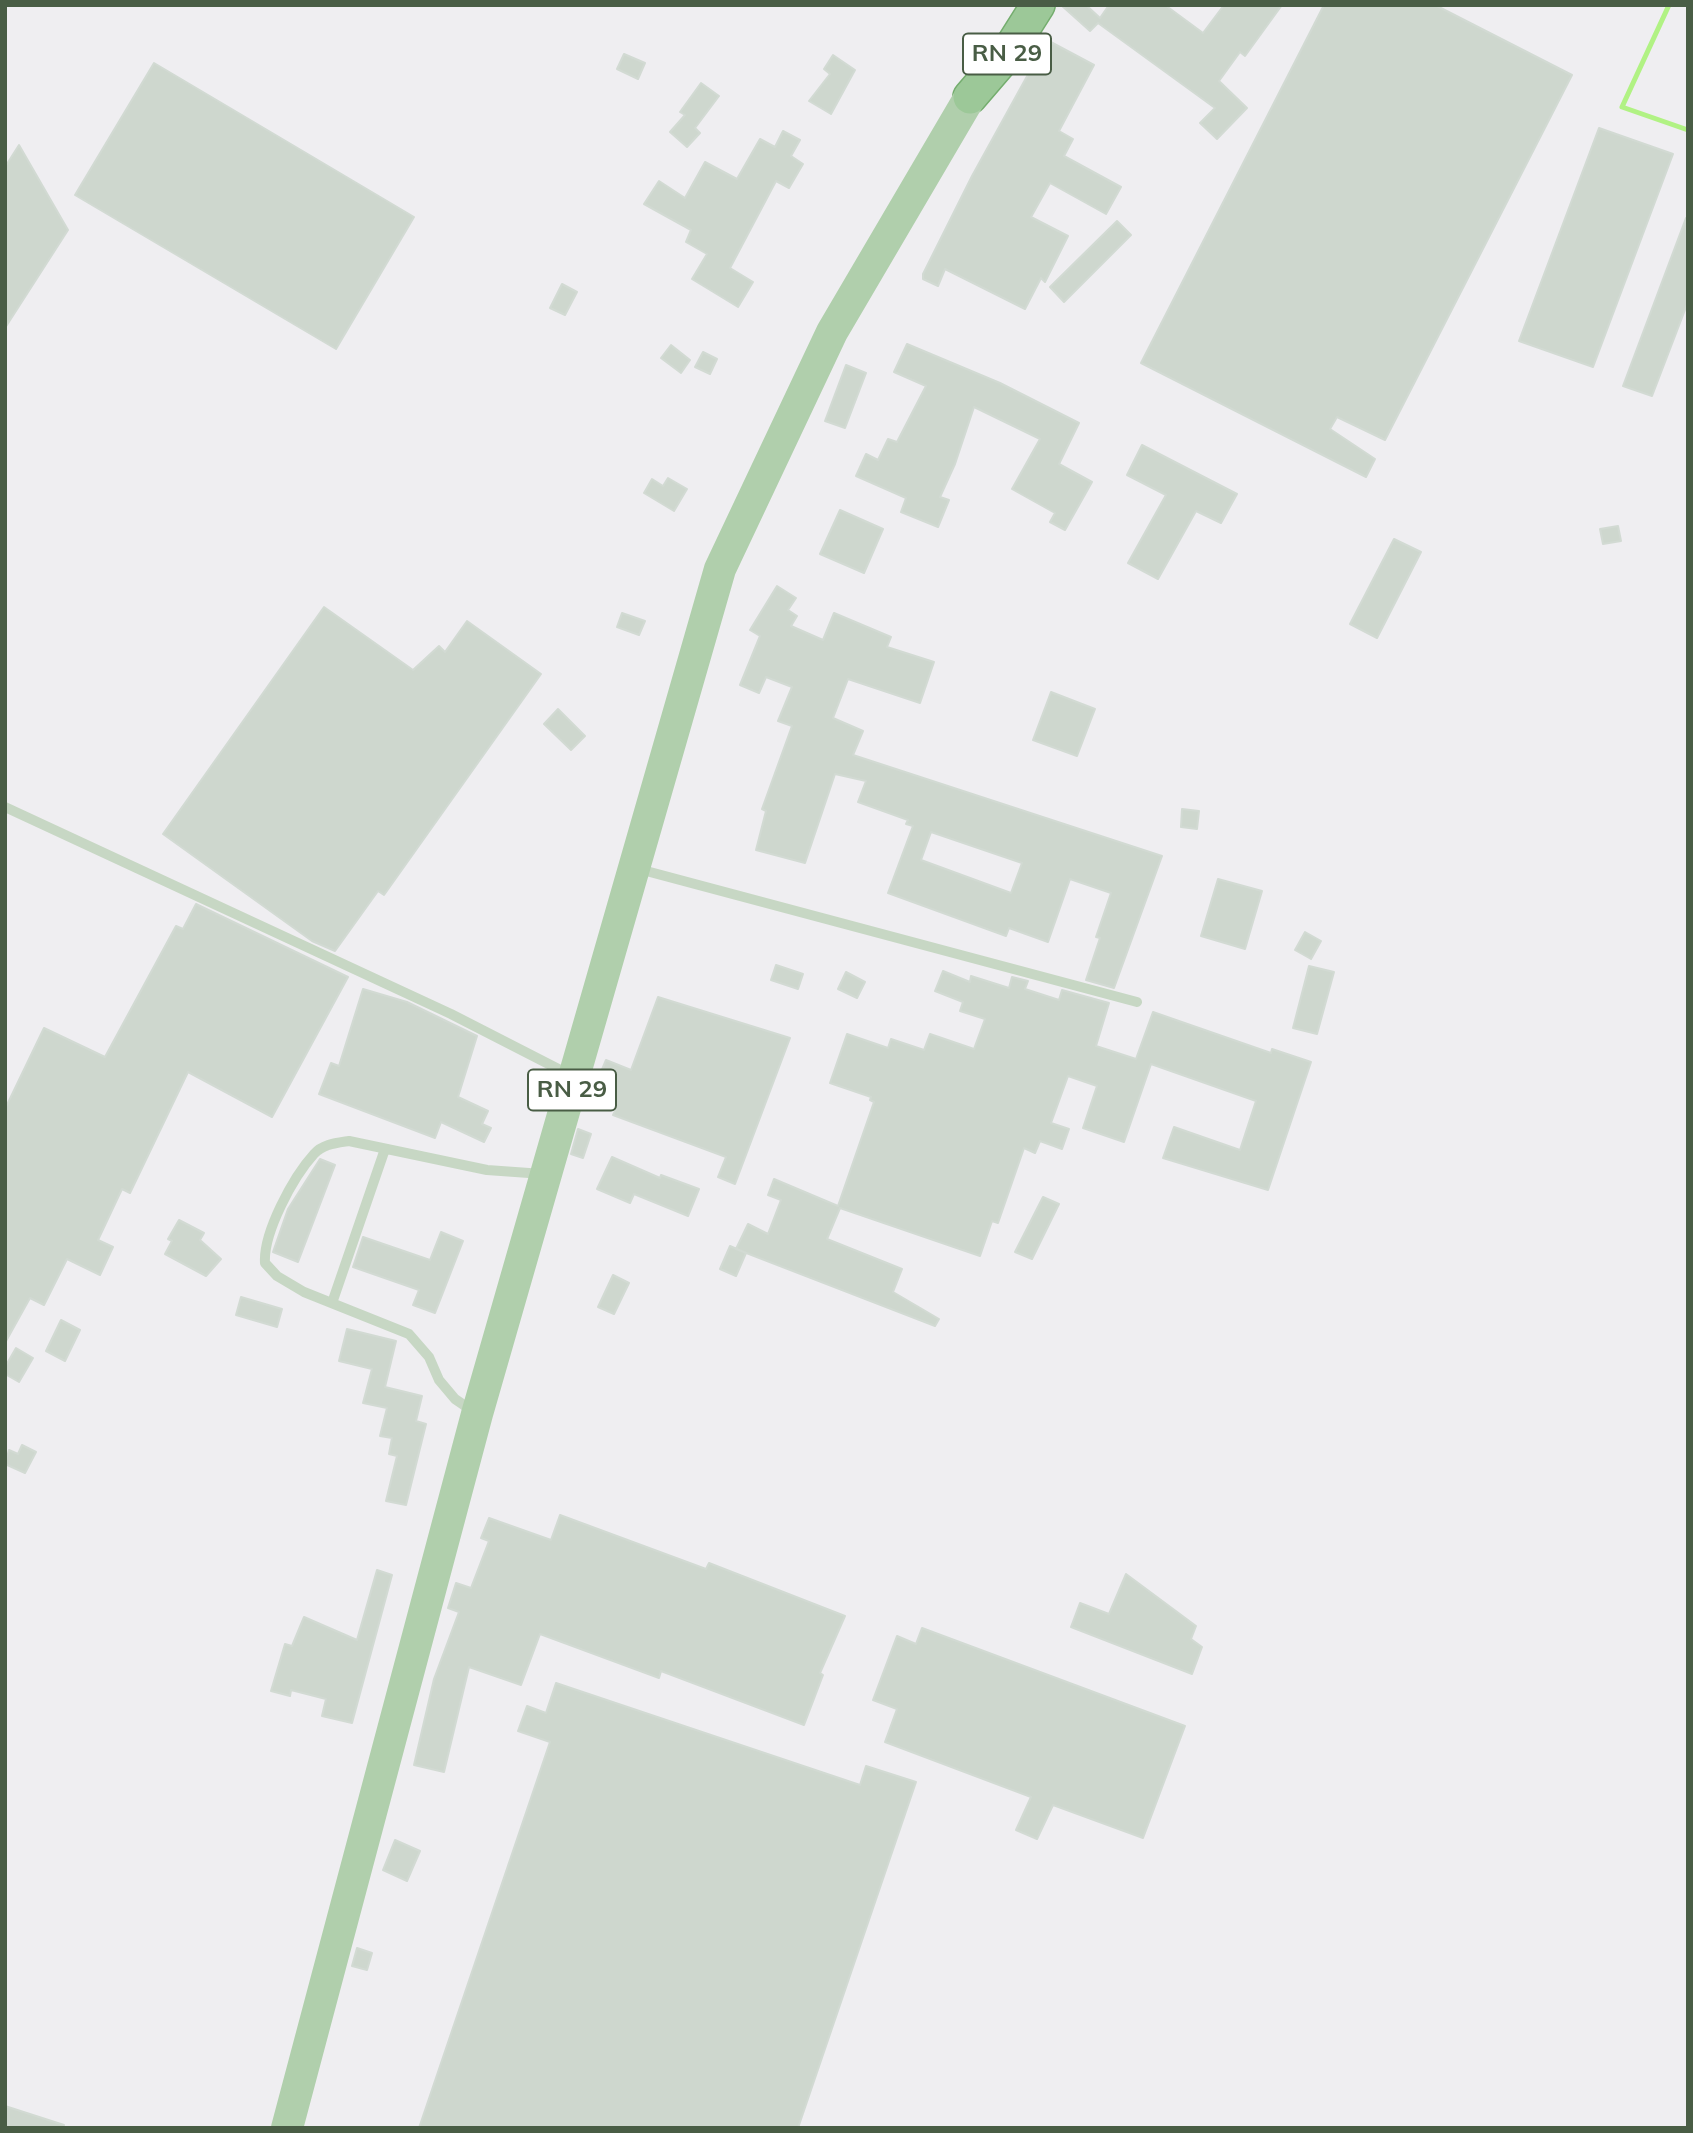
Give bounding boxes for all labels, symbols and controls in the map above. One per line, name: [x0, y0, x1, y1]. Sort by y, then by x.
road number: RN 29: [963, 34, 1051, 74]
road number: RN 29: [528, 1070, 616, 1110]

